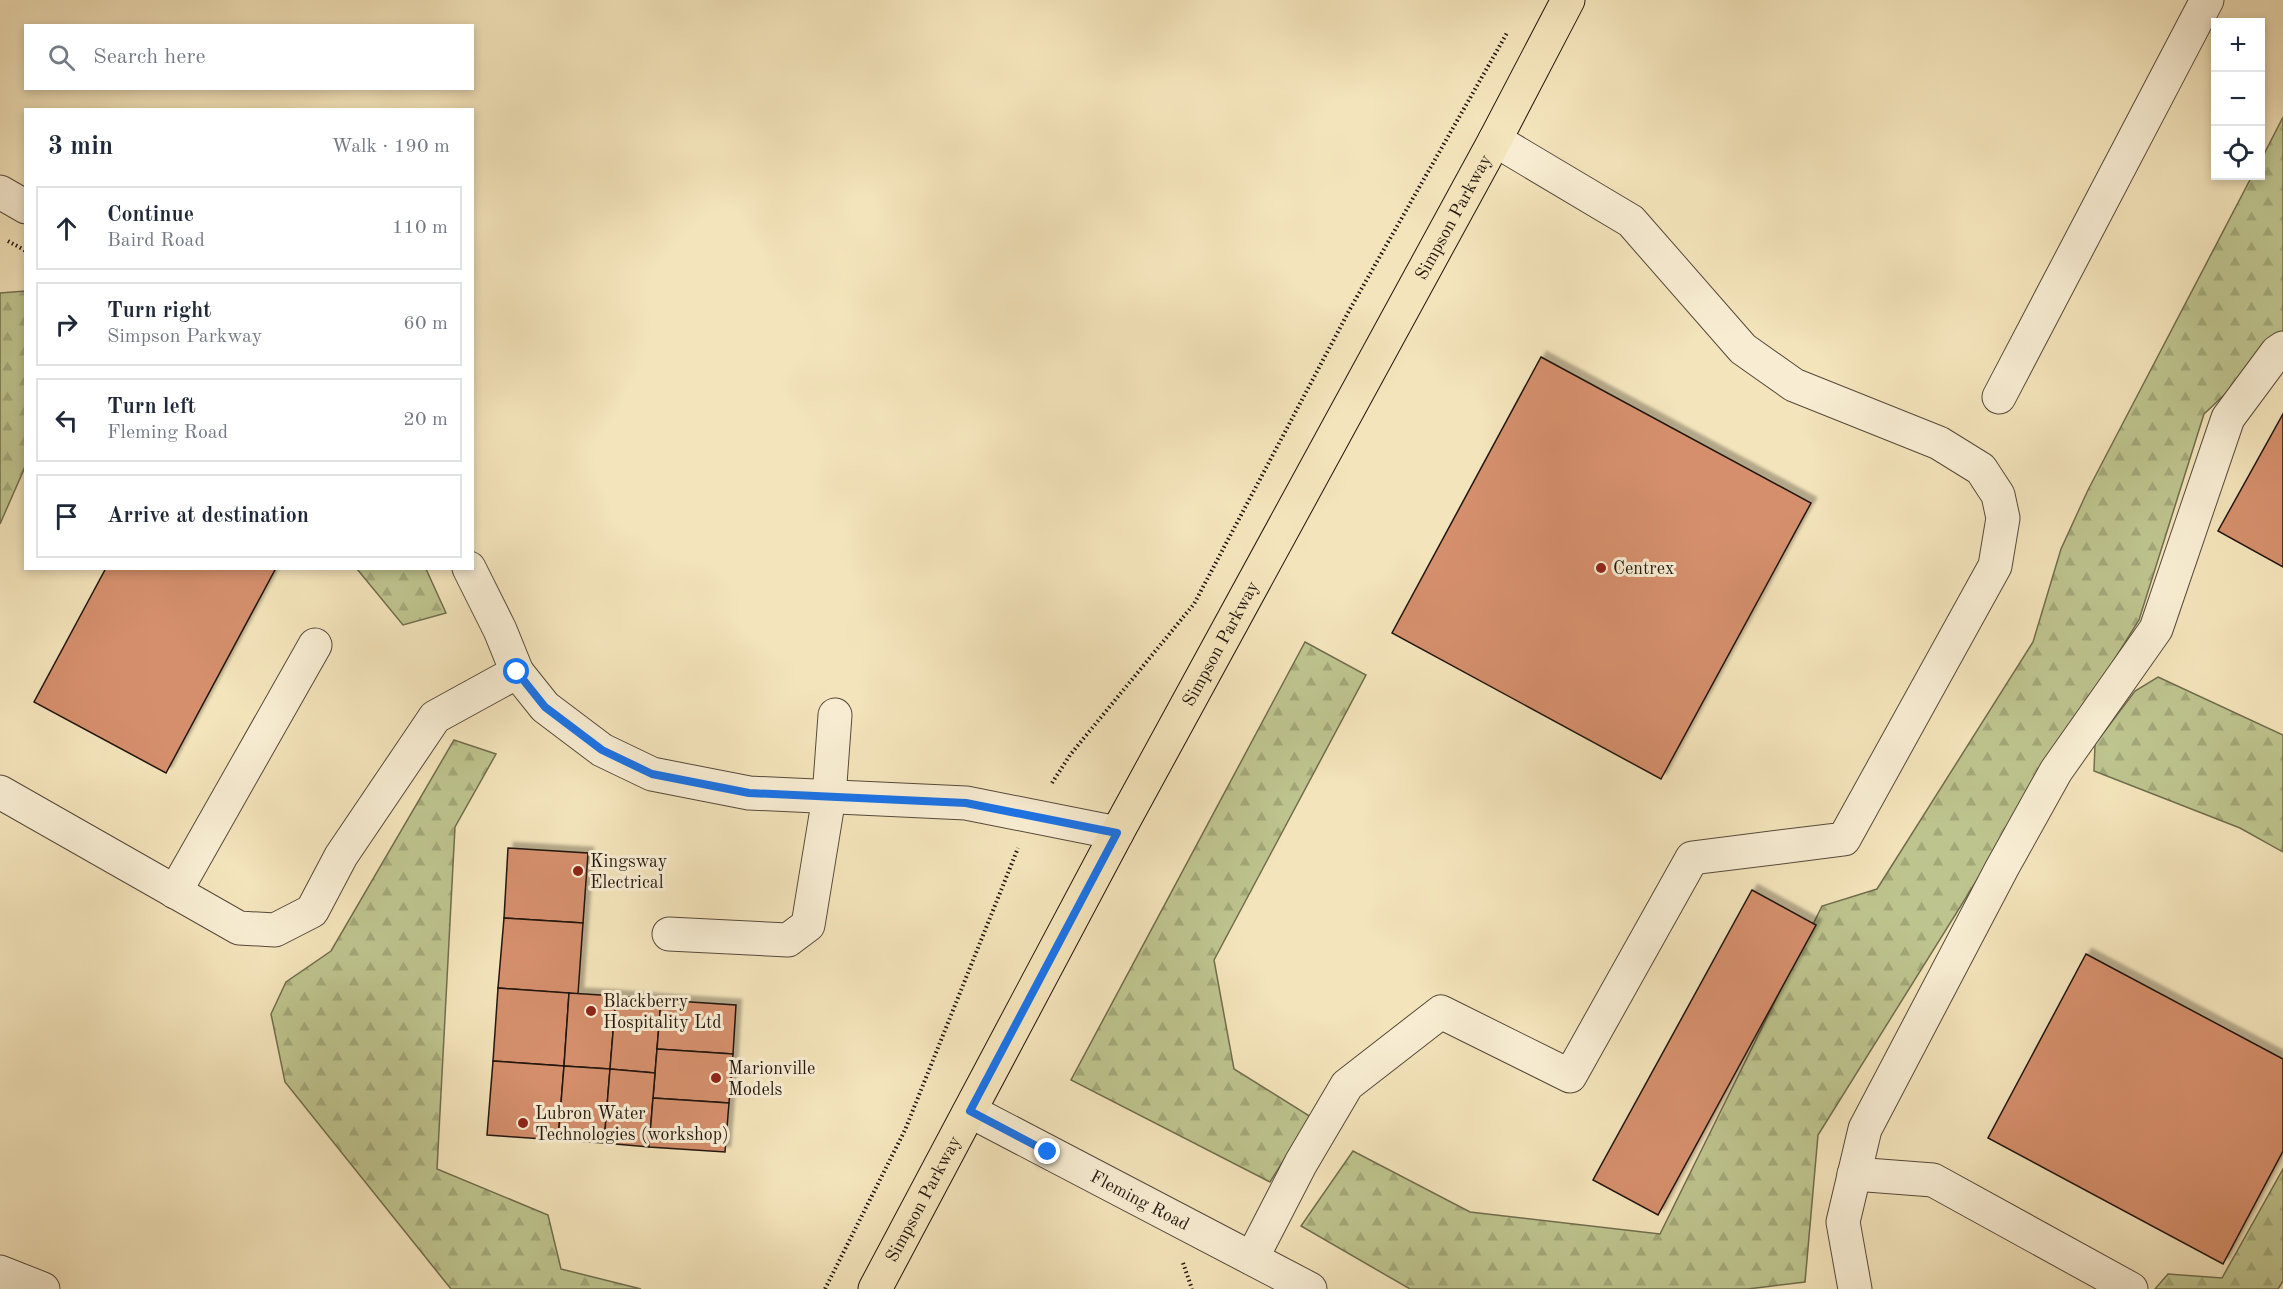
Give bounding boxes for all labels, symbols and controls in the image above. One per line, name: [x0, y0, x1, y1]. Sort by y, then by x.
map controls: [2211, 18, 2265, 180]
button: +: [2211, 18, 2265, 72]
search box: [24, 24, 474, 90]
icon: search: [45, 41, 78, 74]
text: Search here: [93, 46, 206, 68]
button: −: [2211, 72, 2265, 126]
button: locate: [2211, 126, 2265, 180]
text: 3 min: [48, 134, 113, 160]
text: Walk · 190 m: [331, 137, 450, 157]
street label: Simpson Parkway: [1413, 151, 1496, 283]
text: Continue: [107, 204, 194, 226]
icon: ahead: [50, 212, 83, 245]
text: 110 m: [392, 218, 448, 238]
text: Baird Road: [107, 231, 205, 251]
text: Turn right: [107, 300, 211, 322]
icon: right: [50, 308, 83, 341]
text: 60 m: [403, 314, 448, 334]
text: Simpson Parkway: [107, 327, 262, 347]
text: Turn left: [107, 396, 196, 418]
icon: left: [50, 404, 83, 437]
text: 20 m: [403, 410, 448, 430]
text: Fleming Road: [107, 423, 228, 443]
icon: arrive: [50, 500, 83, 533]
text: Arrive at destination: [107, 505, 309, 527]
place label: Centrex: [1613, 560, 1674, 578]
marker: Centrex: [1594, 561, 1608, 575]
street label: Simpson Parkway: [1180, 578, 1263, 710]
route start: [503, 658, 529, 684]
place label: Kingsway Electrical: [590, 853, 668, 892]
marker: Kingsway Electrical: [571, 864, 585, 878]
place label: Blackberry Hospitality Ltd: [603, 993, 722, 1032]
marker: Blackberry Hospitality Ltd: [584, 1004, 598, 1018]
place label: Marionville Models: [728, 1060, 815, 1099]
marker: Marionville Models: [709, 1071, 723, 1085]
place label: Lubron Water Technologies (workshop): [535, 1105, 729, 1144]
marker: Lubron Water Technologies (workshop): [516, 1116, 530, 1130]
street label: Simpson Parkway: [883, 1133, 965, 1265]
route end: [1034, 1138, 1060, 1164]
street label: Fleming Road: [1087, 1168, 1192, 1234]

